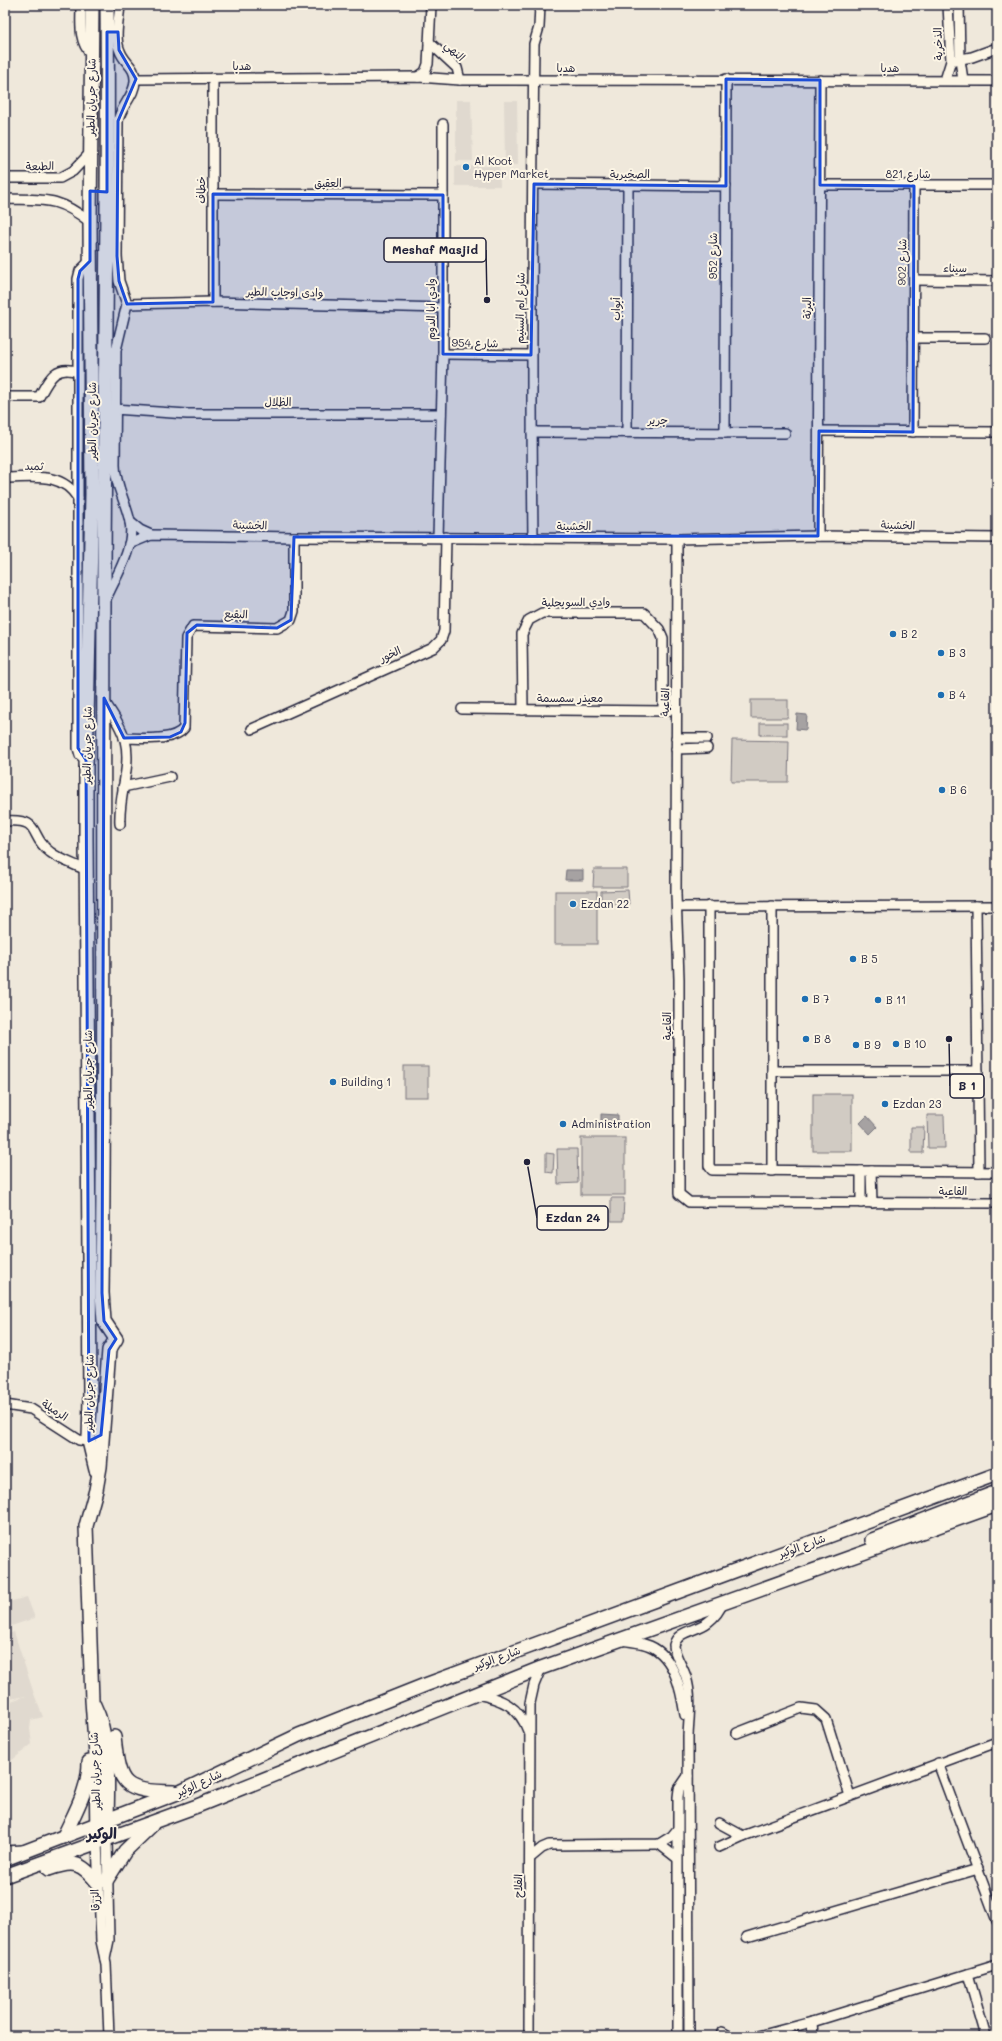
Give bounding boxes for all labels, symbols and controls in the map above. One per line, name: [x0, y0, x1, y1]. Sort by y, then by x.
street label: الذخرية: [929, 27, 946, 61]
street label: النهي: [439, 37, 469, 67]
street label: شارع جريان الطير: [82, 58, 101, 137]
street label: هدبا: [233, 58, 251, 74]
street label: هدبا: [557, 60, 575, 76]
street label: هدبا: [881, 60, 899, 76]
place label: Al Koot Hyper Market: [474, 153, 549, 181]
street label: الطبعة: [26, 158, 54, 174]
marker: Al Koot Hyper Market: [461, 162, 471, 172]
street label: الصخبرية: [610, 166, 650, 182]
street label: شارع 821: [885, 166, 931, 183]
street label: العقيق: [314, 175, 342, 190]
street label: خطاف: [193, 176, 208, 204]
street label: شارع 952: [705, 233, 722, 279]
callout: Meshaf Masjid: [384, 238, 486, 262]
street label: شارع 902: [894, 238, 911, 286]
text: Meshaf Masjid: [392, 241, 478, 257]
street label: سيناء: [943, 260, 967, 275]
street label: شارع ام السنيم: [511, 272, 530, 344]
street label: وادي ابا الدوم: [423, 278, 440, 340]
street label: وادى اوجاب الطير: [245, 283, 324, 301]
street label: أبواب: [608, 297, 624, 321]
street label: البرثة: [799, 297, 815, 319]
street label: شارع 954: [451, 335, 498, 352]
street label: شارع جريان الطير: [84, 382, 101, 461]
street label: الظلال: [264, 394, 292, 409]
street label: جرير: [647, 412, 668, 427]
street label: ثميد: [24, 458, 44, 473]
street label: الخشينة: [233, 517, 267, 532]
street label: الخشينة: [881, 517, 915, 532]
street label: الخشينة: [557, 518, 591, 533]
street label: وادي السويحلية: [542, 593, 611, 612]
street label: البقيع: [224, 606, 248, 623]
place label: B 2: [901, 626, 917, 641]
marker: B 2: [888, 629, 898, 639]
street label: الخور: [376, 642, 403, 665]
place label: B 3: [949, 645, 966, 660]
marker: B 3: [936, 648, 946, 658]
place label: B 4: [949, 687, 966, 702]
street label: القاعية: [657, 688, 672, 716]
street label: معيذر سمسمة: [537, 690, 603, 705]
marker: B 4: [936, 690, 946, 700]
street label: شارع جريان الطير: [78, 706, 97, 785]
place label: B 6: [950, 782, 967, 797]
marker: B 6: [937, 785, 947, 795]
place label: Ezdan 22: [581, 896, 629, 911]
marker: Ezdan 22: [568, 899, 578, 909]
place label: B 5: [861, 951, 878, 966]
marker: B 5: [848, 954, 858, 964]
place label: B 7: [813, 991, 829, 1006]
place label: B 11: [886, 992, 906, 1007]
marker: B 7: [800, 994, 810, 1004]
marker: B 11: [873, 995, 883, 1005]
street label: القاعية: [659, 1012, 674, 1040]
street label: شارع جريان الطير: [80, 1030, 97, 1109]
place label: B 8: [814, 1031, 831, 1046]
marker: B 8: [801, 1034, 811, 1044]
place label: B 10: [904, 1036, 926, 1051]
place label: B 9: [864, 1037, 881, 1052]
marker: B 10: [891, 1039, 901, 1049]
marker: B 9: [851, 1040, 861, 1050]
place label: Building 1: [341, 1074, 391, 1089]
callout: B 1: [950, 1074, 984, 1098]
marker: Building 1: [328, 1077, 338, 1087]
text: B 1: [958, 1077, 976, 1093]
place label: Ezdan 23: [893, 1096, 942, 1111]
marker: Ezdan 23: [880, 1099, 890, 1109]
place label: Administration: [571, 1116, 651, 1131]
marker: Administration: [558, 1119, 568, 1129]
street label: القاعية: [939, 1183, 967, 1198]
callout: Ezdan 24: [537, 1206, 608, 1230]
text: Ezdan 24: [546, 1209, 601, 1225]
street label: شارع جريان الطير: [80, 1354, 99, 1433]
street label: الرميلة: [39, 1395, 71, 1424]
street label: شارع الوكير: [775, 1530, 828, 1563]
street label: شارع الوكير: [470, 1642, 523, 1675]
street label: شارع جريان الطير: [86, 1732, 105, 1811]
street label: شارع الوكير: [173, 1765, 225, 1802]
district label: الوكير: [85, 1823, 117, 1844]
street label: الفلاح: [510, 1874, 526, 1898]
street label: الزرقا: [86, 1889, 103, 1911]

